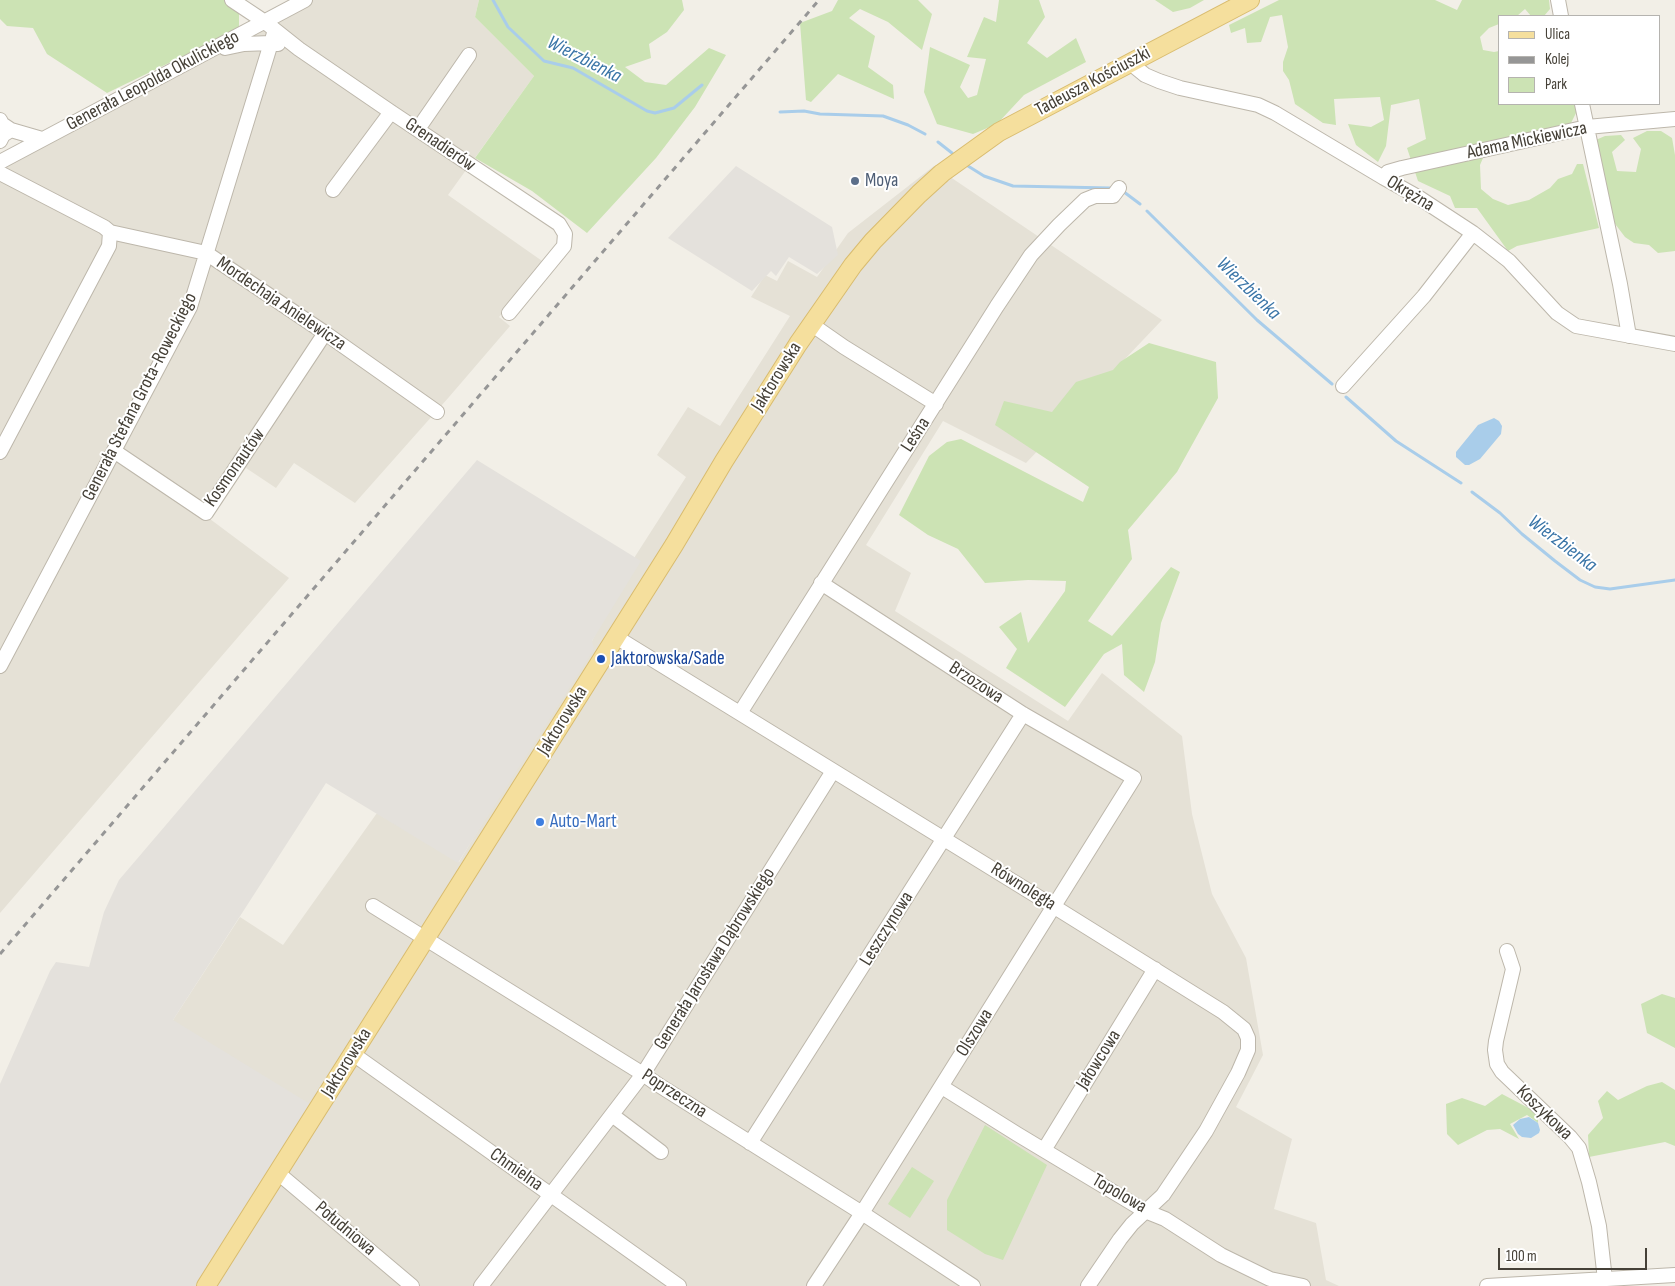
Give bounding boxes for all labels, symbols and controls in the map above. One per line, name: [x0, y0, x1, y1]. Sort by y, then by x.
legend: [1498, 15, 1660, 105]
text: Ulica: [1545, 25, 1570, 44]
street label: Generała Leopolda Okulickiego: [63, 26, 243, 136]
water label: Wierzbienka: [543, 31, 625, 89]
street label: Tadeusza Kościuszki: [1031, 42, 1155, 122]
text: Kolej: [1545, 50, 1569, 69]
text: Park: [1545, 75, 1567, 94]
street label: Grenadierów: [400, 113, 480, 177]
street label: Adama Mickiewicza: [1465, 117, 1589, 165]
place label: Moya: [865, 170, 898, 192]
street label: Okrężna: [1382, 171, 1438, 217]
marker: Moya: [849, 175, 861, 187]
street label: Mordechaja Anielewicza: [212, 252, 350, 356]
water label: Wierzbienka: [1211, 253, 1285, 325]
street label: Generała Stefana Grota-Roweckiego: [78, 289, 202, 505]
street label: Jaktorowska: [747, 338, 807, 416]
street label: Leśna: [896, 413, 936, 457]
street label: Kosmonautów: [200, 424, 270, 512]
water label: Wierzbienka: [1523, 510, 1601, 578]
place label: Jaktorowska/Sade: [611, 648, 725, 670]
marker: Jaktorowska/Sade: [595, 653, 607, 665]
street label: Brzozowa: [945, 657, 1007, 709]
street label: Jaktorowska: [533, 682, 593, 760]
place label: Auto-Mart: [550, 811, 617, 833]
marker: Auto-Mart: [534, 816, 546, 828]
street label: Równoległa: [986, 858, 1060, 916]
street label: Generała Jarosława Dąbrowskiego: [650, 864, 780, 1054]
street label: Leszczynowa: [855, 888, 919, 970]
street label: Olszowa: [952, 1005, 998, 1061]
street label: Jaktorowska: [317, 1024, 377, 1102]
street label: Jałowcowa: [1072, 1026, 1126, 1094]
street label: Poprzeczna: [637, 1065, 711, 1123]
street label: Koszykowa: [1511, 1081, 1577, 1145]
street label: Chmielna: [485, 1144, 547, 1196]
street label: Topolowa: [1088, 1169, 1150, 1219]
street label: Południowa: [310, 1197, 380, 1261]
scale bar: [1500, 1238, 1649, 1270]
text: 100 m: [1506, 1247, 1537, 1266]

